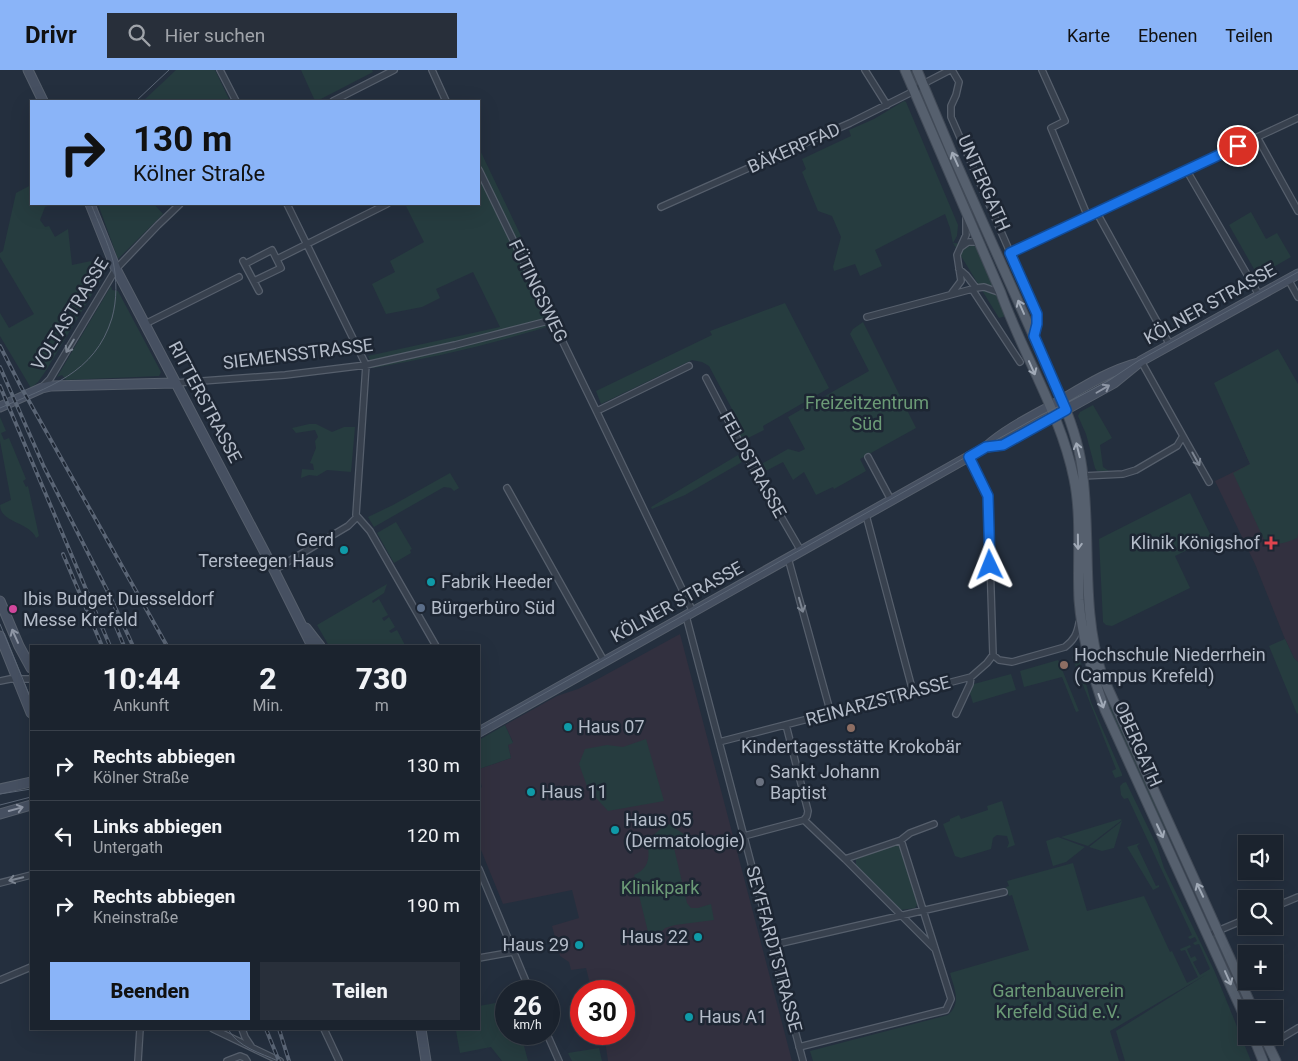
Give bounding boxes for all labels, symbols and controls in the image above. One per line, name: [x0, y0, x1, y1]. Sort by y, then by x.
search box: [107, 13, 457, 58]
text: Drivr: [25, 21, 77, 49]
icon: search: [125, 21, 153, 49]
text: Hier suchen: [165, 24, 265, 47]
text: Karte: [1067, 25, 1110, 46]
text: Ebenen: [1138, 25, 1197, 46]
text: Teilen: [1225, 25, 1273, 46]
street label: BÄKERPFAD: [744, 118, 843, 177]
text: 130 m: [133, 119, 232, 160]
icon: right: [50, 120, 115, 185]
pin: [1217, 125, 1259, 167]
street label: UNTERGATH: [954, 132, 1015, 234]
icon: arrive: [1224, 132, 1252, 160]
one-way arrow: [949, 152, 959, 167]
text: Kölner Straße: [133, 161, 265, 186]
street label: FÜTINGSWEG: [505, 236, 572, 345]
street label: VOLTASTRASSE: [27, 254, 113, 374]
street label: KÖLNER STRASSE: [1140, 259, 1279, 349]
one-way arrow: [1015, 300, 1025, 315]
street label: SIEMENSSTRASSE: [222, 334, 374, 373]
street label: RITTERSTRASSE: [165, 337, 246, 466]
one-way arrow: [64, 339, 74, 353]
one-way arrow: [1028, 360, 1038, 375]
one-way arrow: [1096, 383, 1110, 393]
park label: Freizeitzentrum Süd: [805, 392, 929, 434]
street label: FELDSTRASSE: [716, 408, 791, 521]
one-way arrow: [1073, 442, 1082, 458]
one-way arrow: [1192, 451, 1202, 466]
place label: Gerd Tersteegen Haus: [198, 529, 334, 571]
place label: Klinik Königshof: [1131, 532, 1261, 553]
one-way arrow: [1073, 533, 1083, 549]
marker: Klinik Königshof: [1264, 536, 1278, 550]
position arrow: [963, 538, 1015, 590]
marker: Gerd Tersteegen Haus: [338, 544, 350, 556]
street label: KÖLNER STRASSE: [607, 557, 746, 647]
place label: Fabrik Heeder: [441, 571, 552, 592]
marker: Fabrik Heeder: [425, 576, 437, 588]
place label: Ibis Budget Duesseldorf Messe Krefeld: [23, 588, 215, 630]
place label: Bürgerbüro Süd: [431, 597, 555, 618]
one-way arrow: [797, 597, 806, 613]
marker: Bürgerbüro Süd: [415, 602, 427, 614]
marker: Ibis Budget Duesseldorf Messe Krefeld: [7, 603, 19, 615]
one-way arrow: [9, 629, 19, 644]
place label: Hochschule Niederrhein (Campus Krefeld): [1074, 644, 1266, 687]
marker: Hochschule Niederrhein (Campus Krefeld): [1058, 659, 1070, 671]
text: 10:44: [102, 661, 180, 696]
text: 2: [259, 661, 277, 696]
text: 730: [356, 661, 408, 696]
street label: REINARZSTRASSE: [803, 671, 952, 730]
one-way arrow: [1097, 693, 1106, 709]
text: Ankunft: [113, 696, 169, 715]
text: Min.: [253, 696, 283, 715]
text: m: [375, 696, 389, 715]
street label: OBERGATH: [1110, 698, 1167, 790]
place label: Haus 07: [578, 716, 645, 737]
marker: Haus 07: [562, 721, 574, 733]
marker: Kindertagesstätte Krokobär: [845, 722, 857, 734]
place label: Kindertagesstätte Krokobär: [741, 736, 961, 757]
text: Rechts abbiegen: [93, 745, 235, 768]
icon: right: [50, 752, 78, 780]
text: 130 m: [407, 754, 460, 777]
place label: Sankt Johann Baptist: [770, 761, 880, 803]
text: Kölner Straße: [93, 768, 189, 787]
marker: Sankt Johann Baptist: [754, 776, 766, 788]
place label: Haus 11: [541, 781, 608, 802]
marker: Haus 11: [525, 786, 537, 798]
one-way arrow: [7, 804, 23, 814]
place label: Haus 05 (Dermatologie): [625, 809, 745, 852]
text: Links abbiegen: [93, 815, 222, 838]
icon: left: [50, 822, 78, 850]
one-way arrow: [1156, 823, 1165, 838]
text: 120 m: [407, 824, 460, 847]
marker: Haus 05 (Dermatologie): [609, 824, 621, 836]
map controls: [1238, 835, 1283, 1045]
button: sound: [1238, 835, 1283, 880]
text: Untergath: [93, 838, 163, 857]
street label: SEYFFARDTSTRASSE: [742, 864, 807, 1034]
one-way arrow: [8, 874, 24, 884]
park label: Klinikpark: [621, 877, 700, 898]
one-way arrow: [1195, 883, 1205, 898]
text: Rechts abbiegen: [93, 885, 235, 908]
button: search: [1238, 890, 1283, 935]
icon: right: [50, 892, 78, 920]
text: 190 m: [407, 894, 460, 917]
text: Kneinstraße: [93, 908, 178, 927]
place label: Haus 22: [621, 926, 688, 947]
marker: Haus 22: [692, 931, 704, 943]
place label: Haus 29: [502, 934, 569, 955]
marker: Haus 29: [573, 939, 585, 951]
button: +: [1238, 945, 1283, 990]
button: Beenden: [50, 962, 250, 1020]
button: Teilen: [260, 962, 460, 1020]
one-way arrow: [1223, 970, 1233, 985]
speed limit sign: 30: [570, 980, 635, 1045]
park label: Gartenbauverein Krefeld Süd e.V.: [992, 980, 1124, 1022]
text: 26: [513, 992, 542, 1021]
button: −: [1238, 1000, 1283, 1045]
place label: Haus A1: [699, 1006, 767, 1027]
marker: Haus A1: [683, 1011, 695, 1023]
text: km/h: [513, 1018, 542, 1032]

